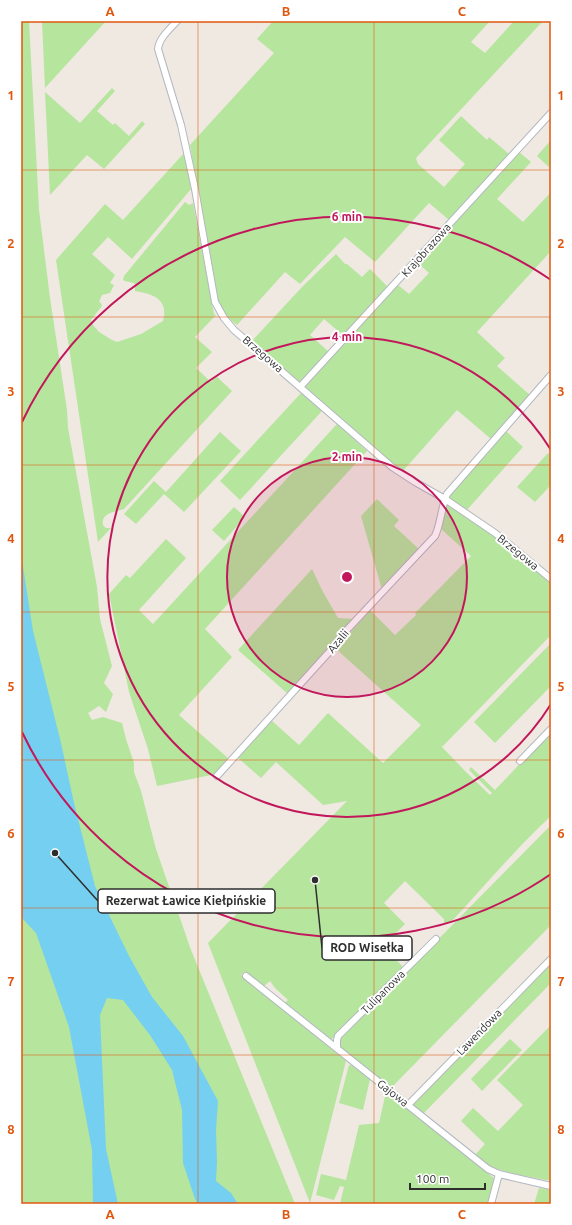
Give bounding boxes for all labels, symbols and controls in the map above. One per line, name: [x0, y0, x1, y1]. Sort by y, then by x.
text: A: [105, 4, 115, 18]
text: B: [282, 4, 291, 18]
text: C: [458, 4, 467, 18]
text: 1: [7, 88, 15, 102]
text: 1: [557, 88, 565, 102]
text: 6 min: [332, 210, 362, 223]
street label: Krajobrazowa: [399, 221, 453, 279]
text: 2: [7, 236, 15, 250]
text: 2: [557, 236, 565, 250]
text: 4 min: [332, 330, 362, 343]
street label: Brzegowa: [241, 333, 285, 375]
text: 3: [7, 384, 15, 398]
text: 3: [557, 384, 565, 398]
text: 2 min: [332, 450, 362, 463]
text: 4: [7, 531, 15, 545]
text: 4: [557, 531, 565, 545]
street label: Brzegowa: [495, 532, 541, 572]
centre of rings: [340, 570, 354, 584]
street label: Azalii: [325, 627, 351, 655]
text: 5: [7, 679, 15, 693]
text: 5: [557, 679, 565, 693]
text: 6: [7, 826, 15, 840]
text: 6: [557, 826, 565, 840]
callout: Rezerwat Ławice Kiełpińskie: [98, 889, 275, 913]
text: Rezerwat Ławice Kiełpińskie: [106, 894, 266, 907]
callout: ROD Wisełka: [322, 936, 412, 960]
text: ROD Wisełka: [330, 941, 404, 954]
street label: Tulipanowa: [359, 968, 407, 1016]
text: 7: [7, 974, 15, 988]
text: 7: [557, 974, 565, 988]
street label: Lawendowa: [454, 1007, 504, 1057]
street label: Gajowa: [375, 1077, 411, 1109]
text: 8: [7, 1122, 15, 1136]
text: 8: [557, 1122, 565, 1136]
scale bar: [410, 1165, 485, 1191]
text: 100 m: [416, 1172, 449, 1185]
text: A: [105, 1207, 115, 1221]
text: B: [282, 1207, 291, 1221]
text: C: [458, 1207, 467, 1221]

